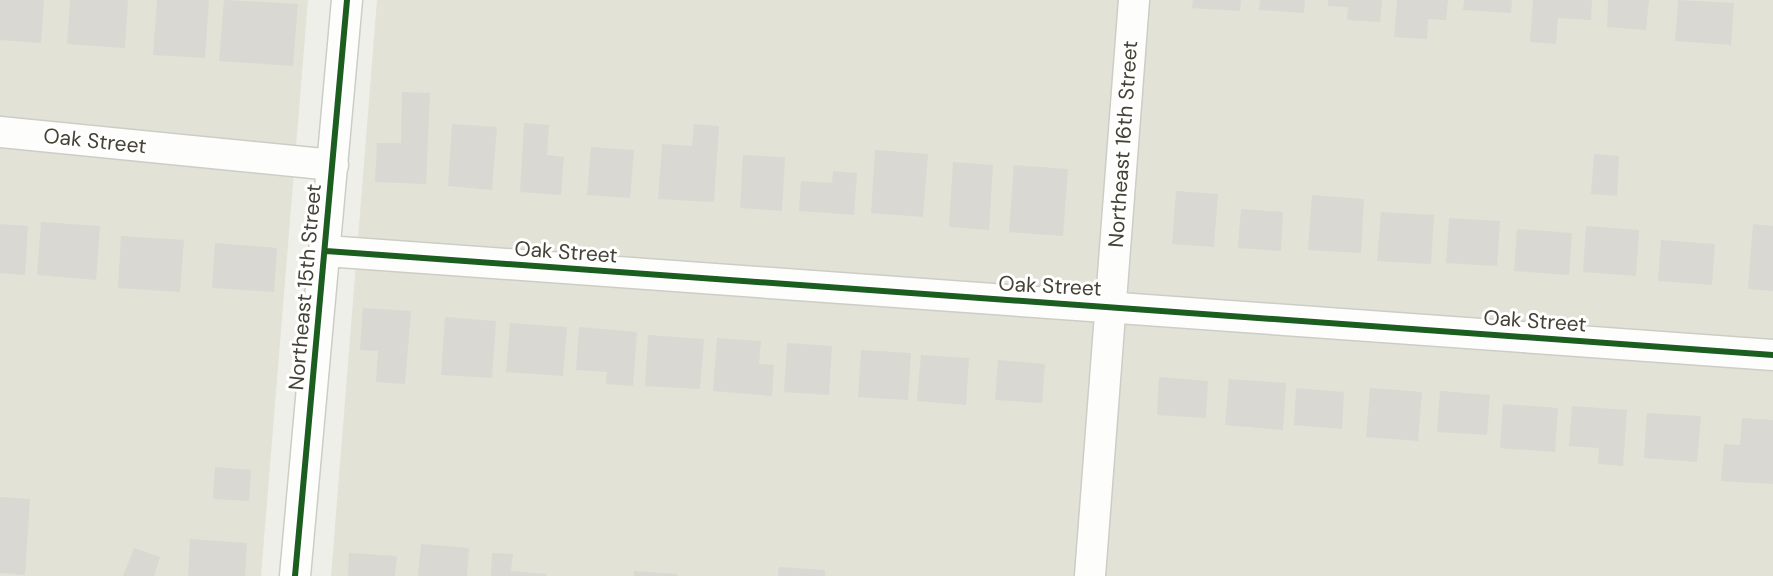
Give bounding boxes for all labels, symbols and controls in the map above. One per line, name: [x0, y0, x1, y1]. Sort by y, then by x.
street label: Northeast 16th Street: [1102, 40, 1144, 248]
street label: Oak Street: [42, 122, 148, 160]
street label: Northeast 15th Street: [282, 183, 328, 391]
street label: Oak Street: [513, 234, 619, 270]
street label: Oak Street: [998, 269, 1102, 303]
street label: Oak Street: [1482, 303, 1588, 339]

